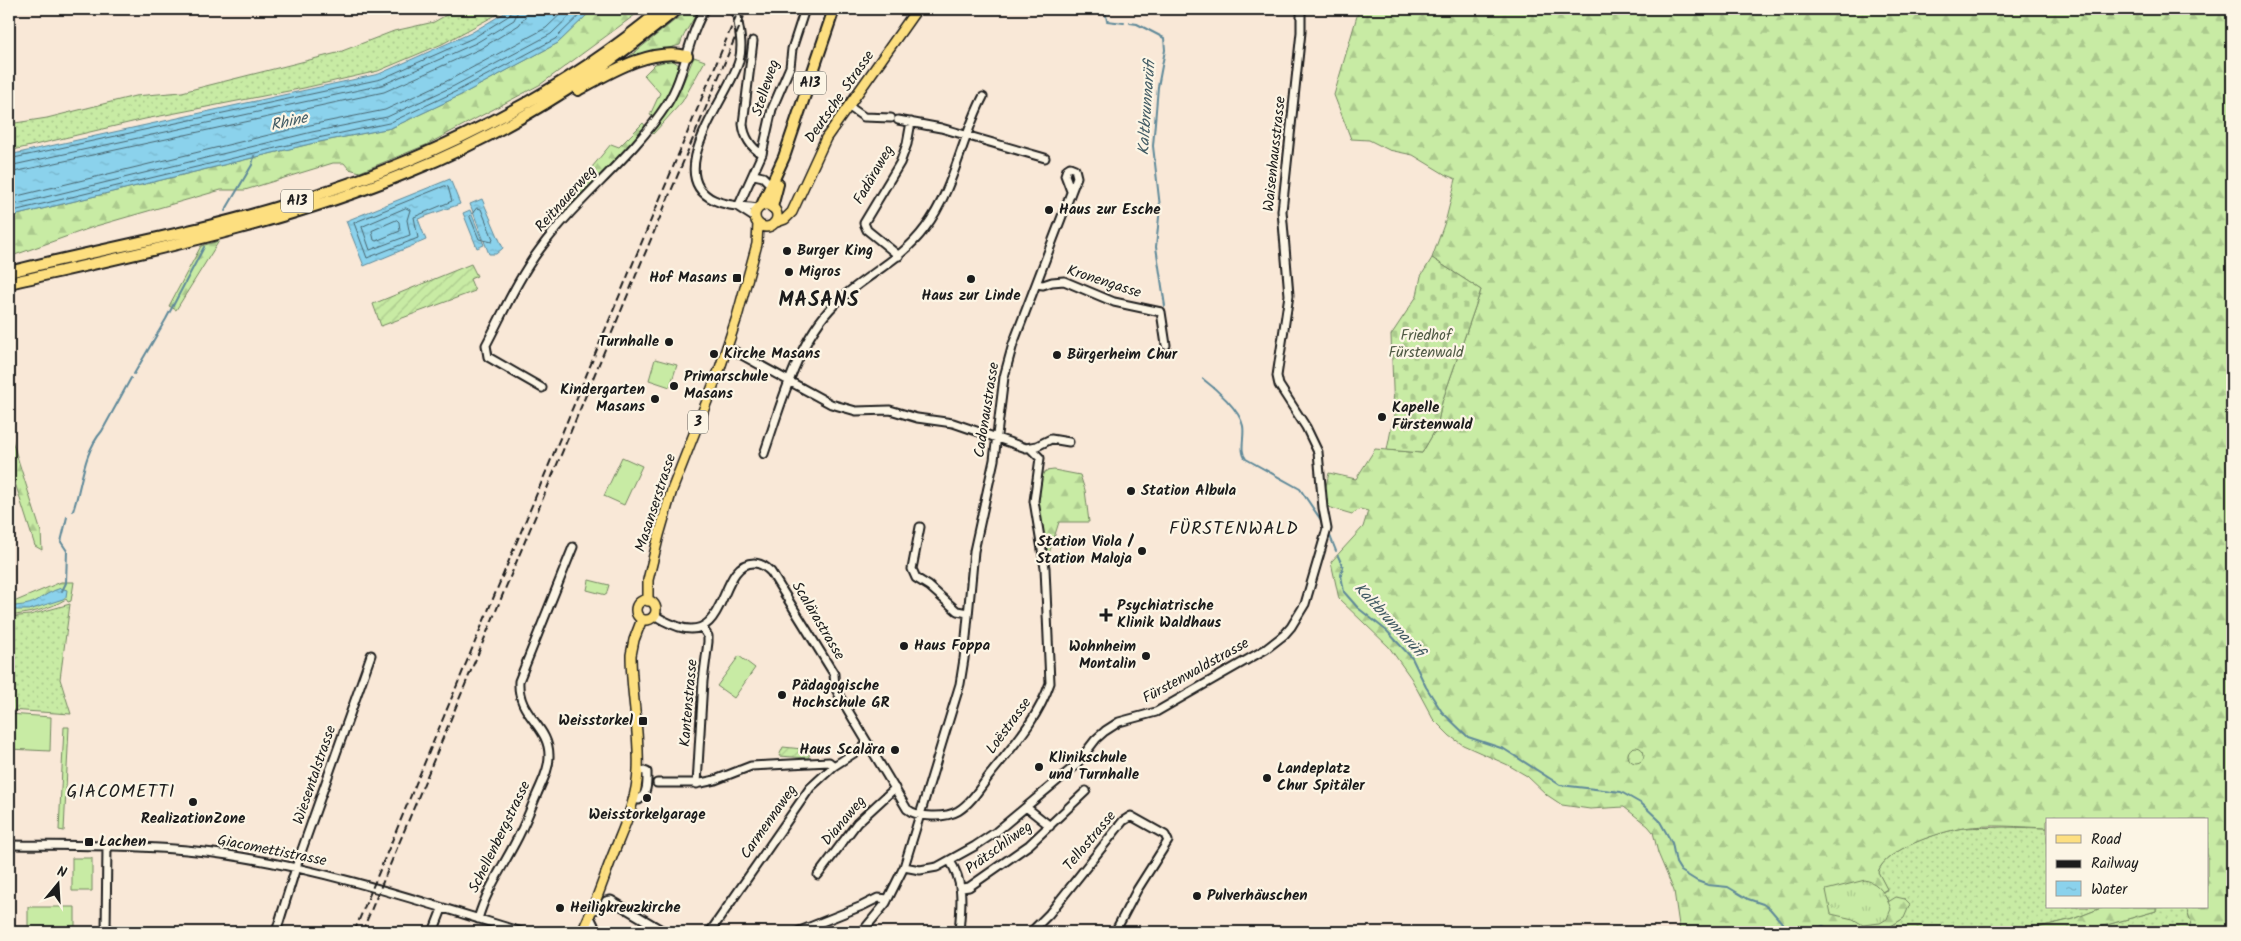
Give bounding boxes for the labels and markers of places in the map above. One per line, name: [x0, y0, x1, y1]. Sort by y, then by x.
place label: Haus zur Esche: [1059, 198, 1161, 222]
marker: Haus zur Esche: [1043, 204, 1055, 216]
place label: Burger King: [797, 239, 873, 263]
marker: Burger King: [781, 245, 793, 257]
place label: Migros: [799, 260, 841, 284]
place label: Hof Masans: [649, 266, 727, 290]
marker: Migros: [783, 266, 795, 278]
marker: Hof Masans: [731, 272, 743, 284]
marker: Haus zur Linde: [965, 273, 977, 285]
place label: Haus zur Linde: [922, 284, 1021, 308]
place label: Turnhalle: [598, 330, 660, 354]
marker: Turnhalle: [663, 336, 675, 348]
place label: Kirche Masans: [724, 342, 820, 366]
place label: Bürgerheim Chur: [1067, 343, 1178, 367]
marker: Kirche Masans: [708, 348, 720, 360]
marker: Bürgerheim Chur: [1051, 349, 1063, 361]
place label: Primarschule Masans: [684, 365, 769, 406]
place label: Kindergarten Masans: [560, 378, 645, 419]
marker: Primarschule Masans: [668, 380, 680, 392]
marker: Kindergarten Masans: [649, 393, 661, 405]
place label: Kapelle Fürstenwald: [1392, 396, 1473, 437]
marker: Kapelle Fürstenwald: [1376, 411, 1388, 423]
place label: Station Albula: [1141, 479, 1237, 503]
marker: Station Albula: [1125, 485, 1137, 497]
place label: Station Viola / Station Maloja: [1036, 530, 1135, 571]
marker: Station Viola / Station Maloja: [1136, 545, 1148, 557]
place label: Psychiatrische Klinik Waldhaus: [1117, 594, 1221, 635]
marker: Psychiatrische Klinik Waldhaus: [1099, 608, 1113, 622]
place label: Haus Foppa: [914, 634, 991, 658]
place label: Wohnheim Montalin: [1069, 635, 1136, 676]
marker: Haus Foppa: [898, 640, 910, 652]
marker: Wohnheim Montalin: [1140, 650, 1152, 662]
place label: Pädagogische Hochschule GR: [792, 674, 890, 715]
marker: Pädagogische Hochschule GR: [776, 689, 788, 701]
place label: Weisstorkel: [558, 709, 633, 733]
marker: Weisstorkel: [637, 715, 649, 727]
place label: Haus Scalära: [799, 738, 885, 762]
marker: Haus Scalära: [889, 744, 901, 756]
place label: Klinikschule und Turnhalle: [1049, 746, 1140, 787]
place label: Landeplatz Chur Spitäler: [1277, 757, 1365, 798]
marker: Klinikschule und Turnhalle: [1033, 761, 1045, 773]
marker: Landeplatz Chur Spitäler: [1261, 772, 1273, 784]
marker: Weisstorkelgarage: [641, 792, 653, 804]
marker: RealizationZone: [187, 796, 199, 808]
place label: Weisstorkelgarage: [588, 803, 706, 827]
place label: RealizationZone: [141, 807, 246, 831]
place label: Lachen: [99, 830, 146, 854]
marker: Lachen: [83, 836, 95, 848]
place label: Pulverhäuschen: [1207, 884, 1308, 908]
marker: Pulverhäuschen: [1191, 890, 1203, 902]
place label: Heiligkreuzkirche: [570, 896, 681, 920]
marker: Heiligkreuzkirche: [554, 902, 566, 914]

